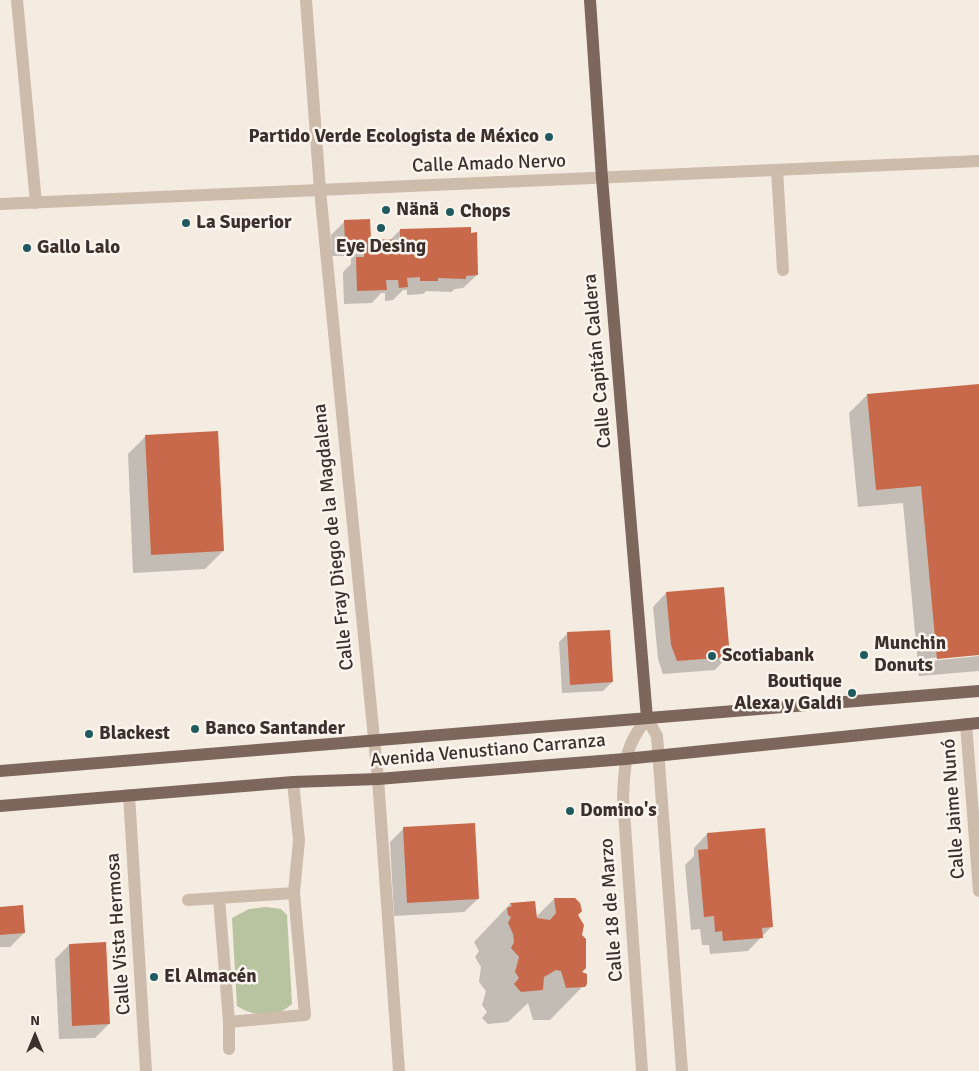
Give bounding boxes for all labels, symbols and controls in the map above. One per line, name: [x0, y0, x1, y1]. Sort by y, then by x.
place label: Partido Verde Ecologista de México: [249, 126, 539, 148]
marker: Partido Verde Ecologista de México: [543, 131, 555, 143]
street label: Calle Amado Nervo: [412, 150, 566, 178]
place label: Nänä: [396, 199, 439, 221]
place label: Chops: [460, 201, 510, 223]
marker: Nänä: [380, 204, 392, 216]
marker: Chops: [444, 206, 456, 218]
place label: La Superior: [196, 212, 292, 234]
marker: La Superior: [180, 217, 192, 229]
marker: Eye Desing: [375, 222, 387, 234]
place label: Eye Desing: [336, 236, 426, 258]
place label: Gallo Lalo: [37, 237, 120, 259]
marker: Gallo Lalo: [21, 242, 33, 254]
street label: Calle Capitán Caldera: [579, 273, 617, 449]
street label: Calle Fray Diego de la Magdalena: [309, 403, 359, 671]
place label: Munchin Donuts: [874, 633, 946, 677]
place label: Scotiabank: [722, 645, 814, 667]
marker: Munchin Donuts: [858, 649, 870, 661]
marker: Scotiabank: [706, 650, 718, 662]
place label: Boutique Alexa y Galdi: [734, 671, 842, 715]
marker: Boutique Alexa y Galdi: [846, 687, 858, 699]
place label: Banco Santander: [205, 718, 345, 740]
place label: Blackest: [99, 723, 170, 745]
marker: Banco Santander: [189, 723, 201, 735]
marker: Blackest: [83, 728, 95, 740]
street label: Avenida Venustiano Carranza: [369, 729, 607, 773]
street label: Calle Jaime Nunó: [938, 738, 970, 880]
place label: Domino's: [580, 800, 657, 822]
marker: Domino's: [564, 805, 576, 817]
street label: Calle 18 de Marzo: [596, 837, 628, 983]
street label: Calle Vista Hermosa: [102, 852, 136, 1016]
place label: El Almacén: [164, 966, 257, 988]
marker: El Almacén: [148, 971, 160, 983]
north arrow: [10, 1011, 60, 1061]
text: N: [30, 1012, 40, 1029]

